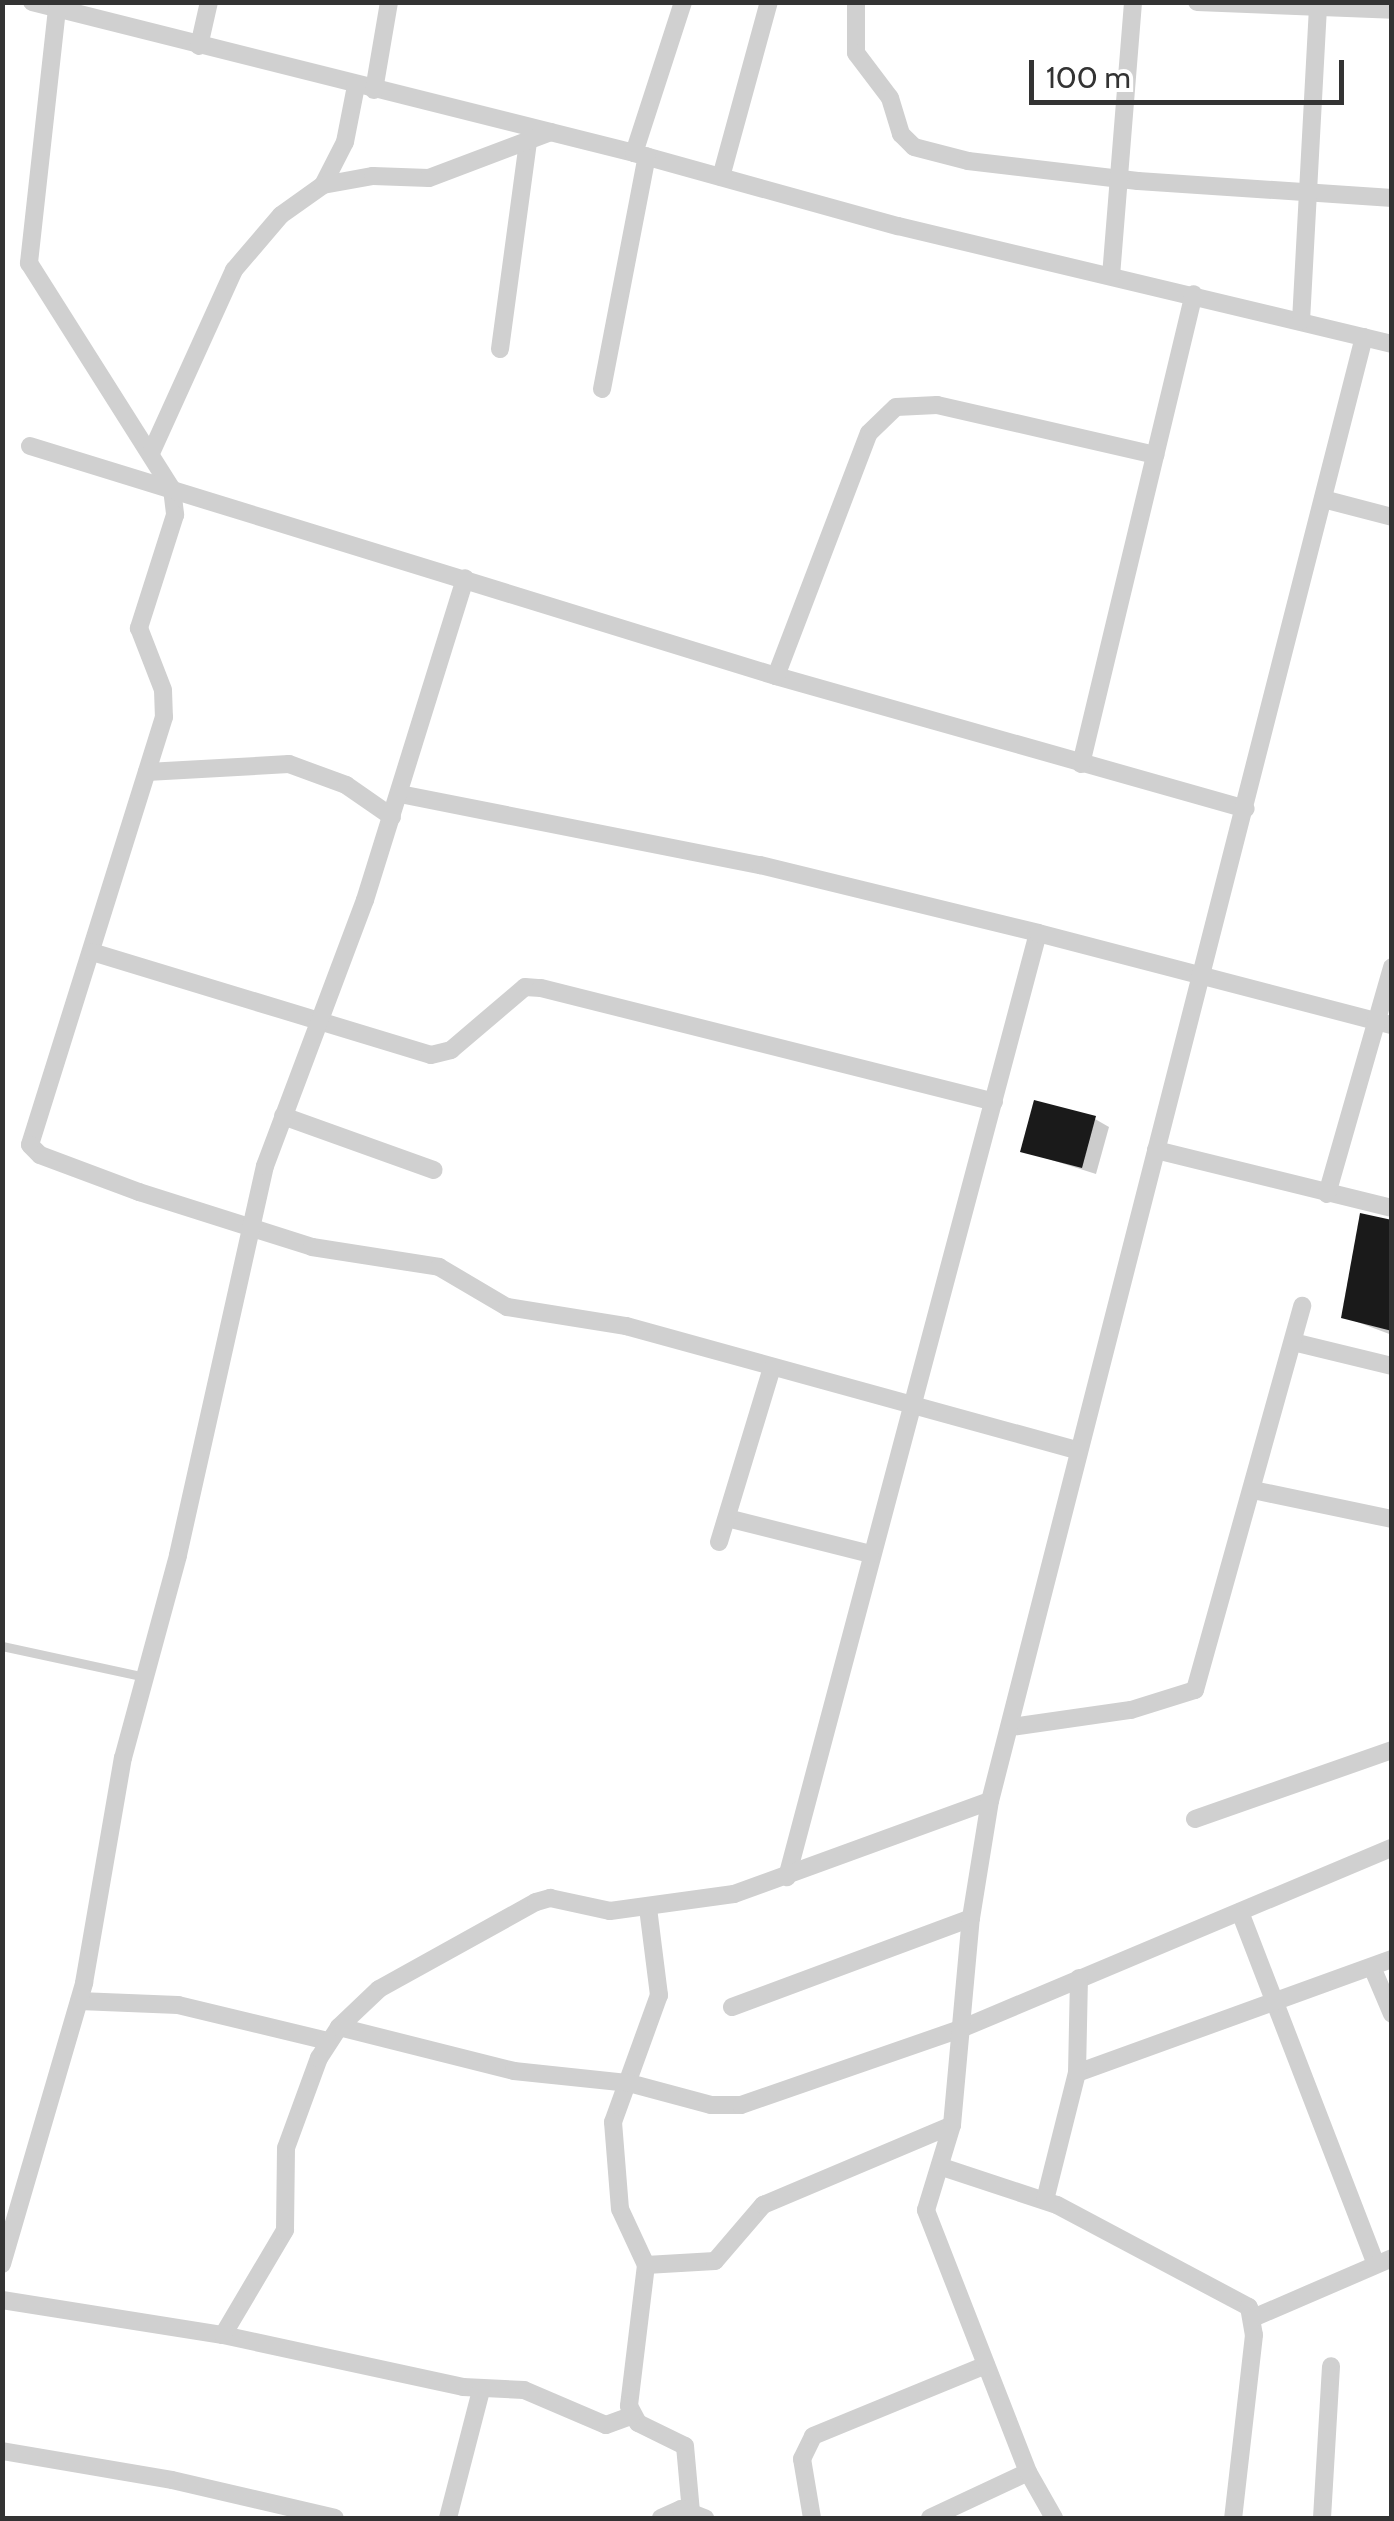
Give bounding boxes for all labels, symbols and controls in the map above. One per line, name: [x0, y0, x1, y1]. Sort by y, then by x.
scale bar: [1034, 40, 1349, 102]
text: 100 m: [1046, 59, 1131, 96]

